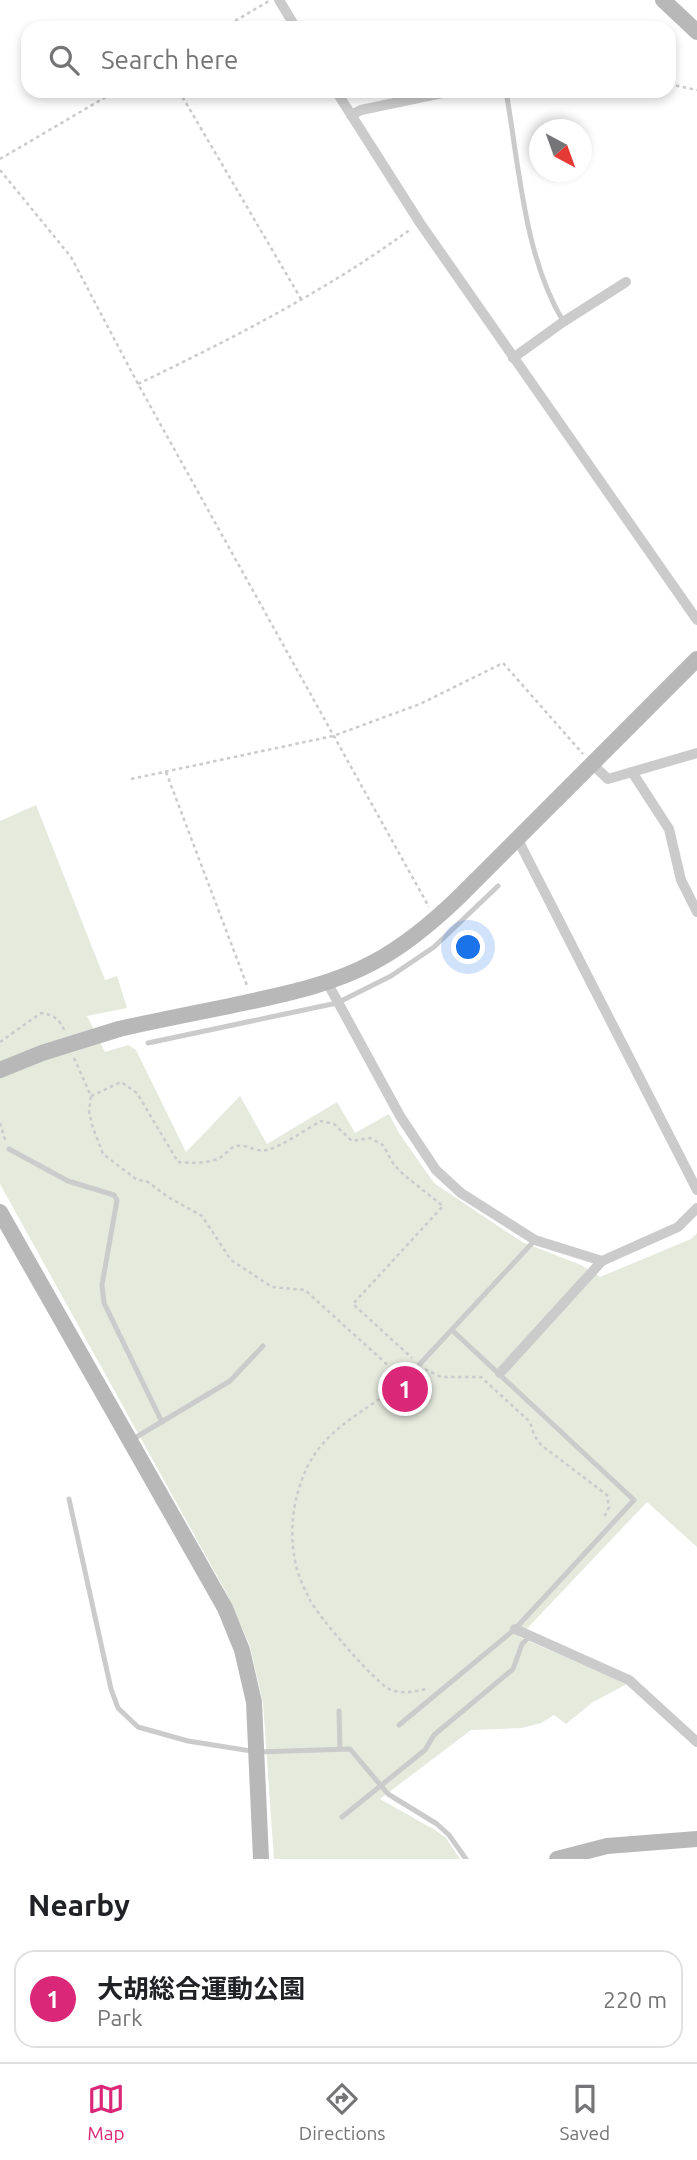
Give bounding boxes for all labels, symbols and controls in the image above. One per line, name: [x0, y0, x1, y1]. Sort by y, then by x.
search box: [21, 21, 676, 98]
icon: search: [45, 41, 83, 79]
text: Search here: [101, 45, 238, 74]
north arrow: [529, 119, 592, 182]
your location: [451, 930, 485, 964]
pin: 1: [382, 1363, 428, 1415]
text: Nearby: [28, 1888, 130, 1922]
text: 大胡総合運動公園: [97, 1974, 305, 2003]
text: 1: [47, 1987, 59, 2012]
text: 220 m: [603, 1987, 667, 2012]
text: Park: [97, 2005, 143, 2030]
tab: Map: [87, 2080, 125, 2144]
tab: Directions: [299, 2080, 386, 2144]
tab: Saved: [559, 2080, 610, 2144]

